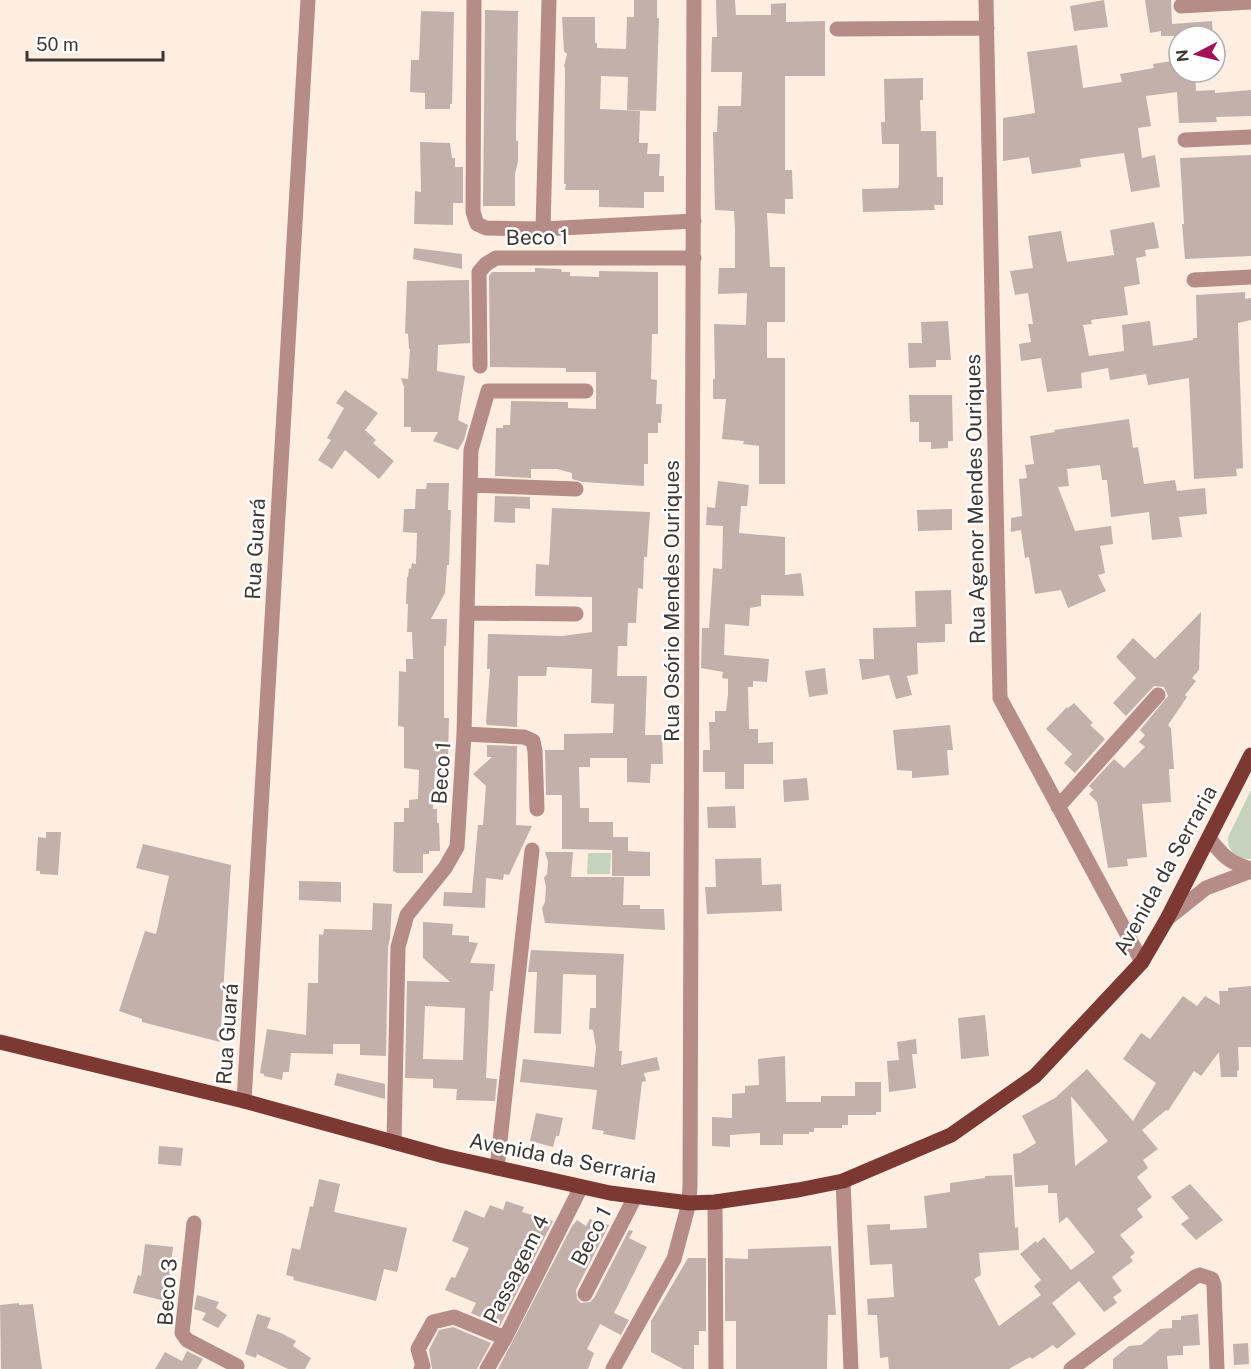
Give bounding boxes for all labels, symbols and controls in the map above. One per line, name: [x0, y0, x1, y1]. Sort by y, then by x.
scale bar: [27, 24, 164, 62]
north arrow: [1167, 24, 1227, 84]
text: 50 m: [36, 34, 79, 55]
text: N: [1172, 48, 1193, 63]
street label: Beco 1: [505, 224, 569, 250]
street label: Rua Agenor Mendes Ouriques: [960, 354, 990, 644]
street label: Rua Osório Mendes Ouriques: [659, 460, 684, 742]
street label: Rua Guará: [240, 498, 270, 600]
street label: Beco 1: [426, 741, 456, 805]
street label: Avenida da Serraria: [1108, 781, 1222, 959]
street label: Rua Guará: [211, 982, 243, 1086]
street label: Avenida da Serraria: [467, 1128, 659, 1188]
street label: Beco 1: [566, 1202, 616, 1270]
street label: Passagem 4: [478, 1210, 554, 1328]
street label: Beco 3: [152, 1257, 182, 1327]

